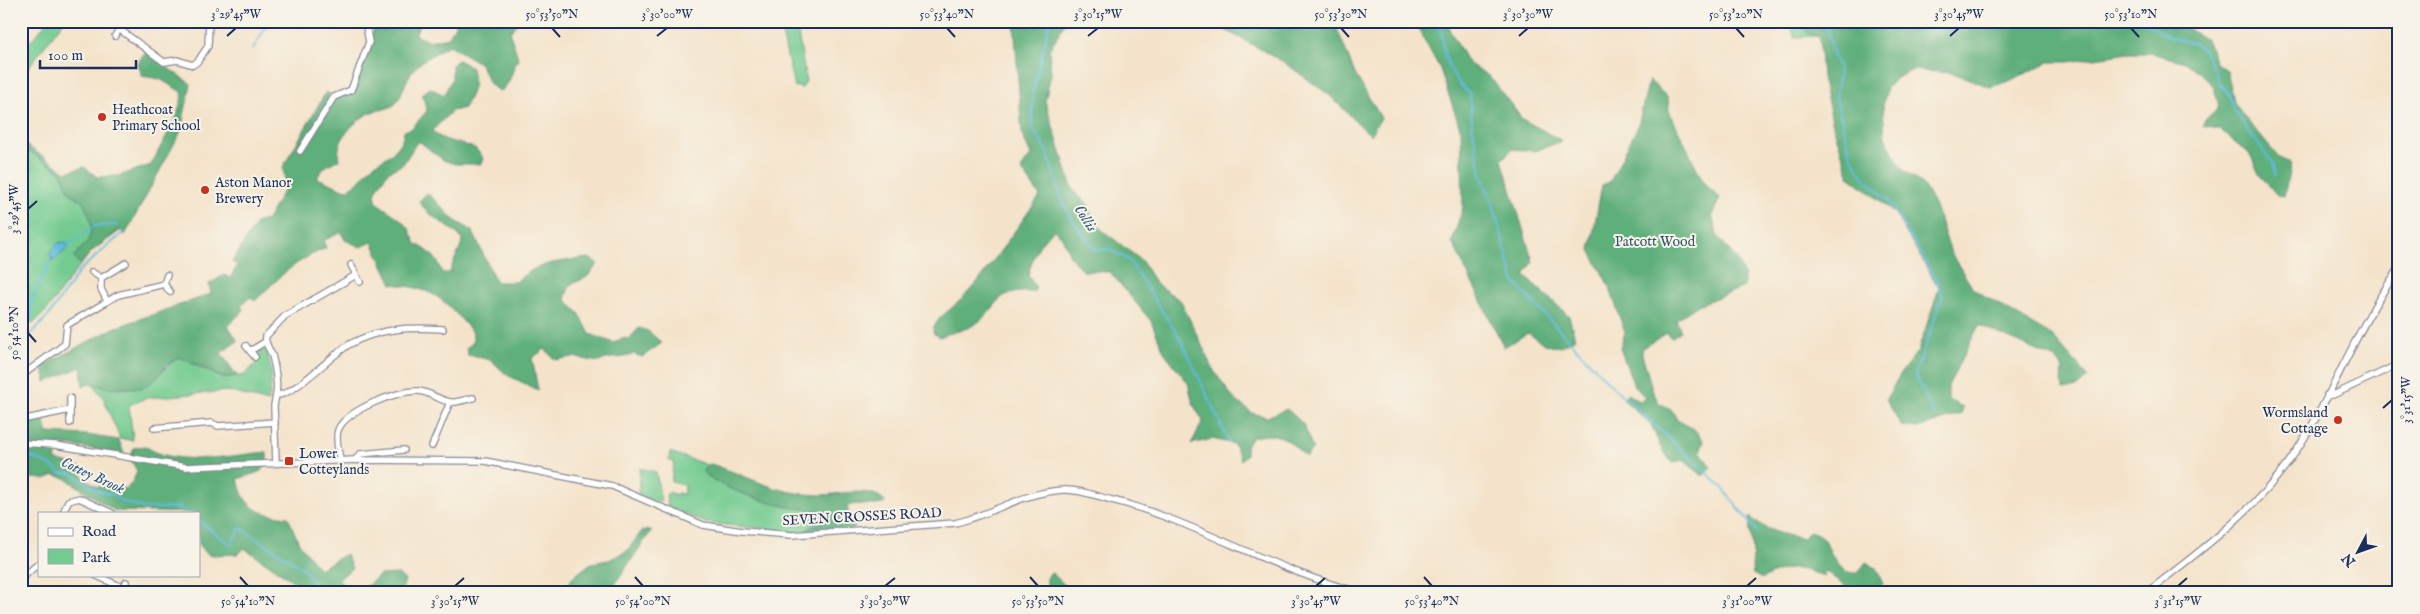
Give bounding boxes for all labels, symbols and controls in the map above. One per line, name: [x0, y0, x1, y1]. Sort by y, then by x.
text: 3°29'45"W: [211, 7, 262, 22]
text: 50°53'50"N: [526, 7, 579, 22]
text: 3°30'00"W: [641, 7, 693, 22]
text: 50°53'40"N: [920, 7, 975, 22]
text: 3°30'15"W: [1074, 7, 1123, 22]
text: 50°53'30"N: [1315, 7, 1368, 22]
text: 3°30'30"W: [1503, 7, 1553, 22]
text: 50°53'20"N: [1709, 7, 1764, 22]
text: 3°30'45"W: [1934, 7, 1984, 22]
text: 50°53'10"N: [2105, 7, 2158, 22]
scale bar: [40, 38, 136, 70]
text: 100 m: [48, 46, 84, 65]
place label: Heathcoat Primary School: [112, 101, 201, 135]
marker: Heathcoat Primary School: [96, 111, 108, 123]
place label: Aston Manor Brewery: [214, 174, 291, 208]
text: 3°29'45"W: [7, 183, 22, 234]
marker: Aston Manor Brewery: [199, 184, 211, 196]
water label: Collis: [1070, 201, 1102, 236]
park label: Patcott Wood: [1615, 233, 1696, 251]
text: 50°54'10"N: [7, 305, 22, 360]
text: 3°31'15"W: [2399, 376, 2414, 423]
place label: Wormsland Cottage: [2262, 404, 2329, 438]
marker: Wormsland Cottage: [2332, 414, 2344, 426]
place label: Lower Cotteylands: [299, 445, 369, 479]
water label: Cottey Brook: [58, 453, 128, 498]
marker: Lower Cotteylands: [283, 455, 295, 467]
street label: SEVEN CROSSES ROAD: [782, 504, 942, 530]
legend: [38, 512, 200, 576]
text: Road: [82, 522, 117, 541]
north arrow: [2332, 526, 2382, 576]
text: Park: [82, 548, 112, 567]
text: N: [2338, 549, 2360, 571]
text: 50°54'10"N: [221, 594, 276, 609]
text: 3°30'15"W: [431, 594, 480, 609]
text: 50°54'00"N: [615, 594, 671, 609]
text: 3°30'30"W: [860, 594, 910, 609]
text: 50°53'50"N: [1012, 594, 1065, 609]
text: 3°30'45"W: [1291, 594, 1341, 609]
text: 50°53'40"N: [1405, 594, 1460, 609]
text: 3°31'00"W: [1722, 594, 1772, 609]
text: 3°31'15"W: [2155, 594, 2202, 609]

